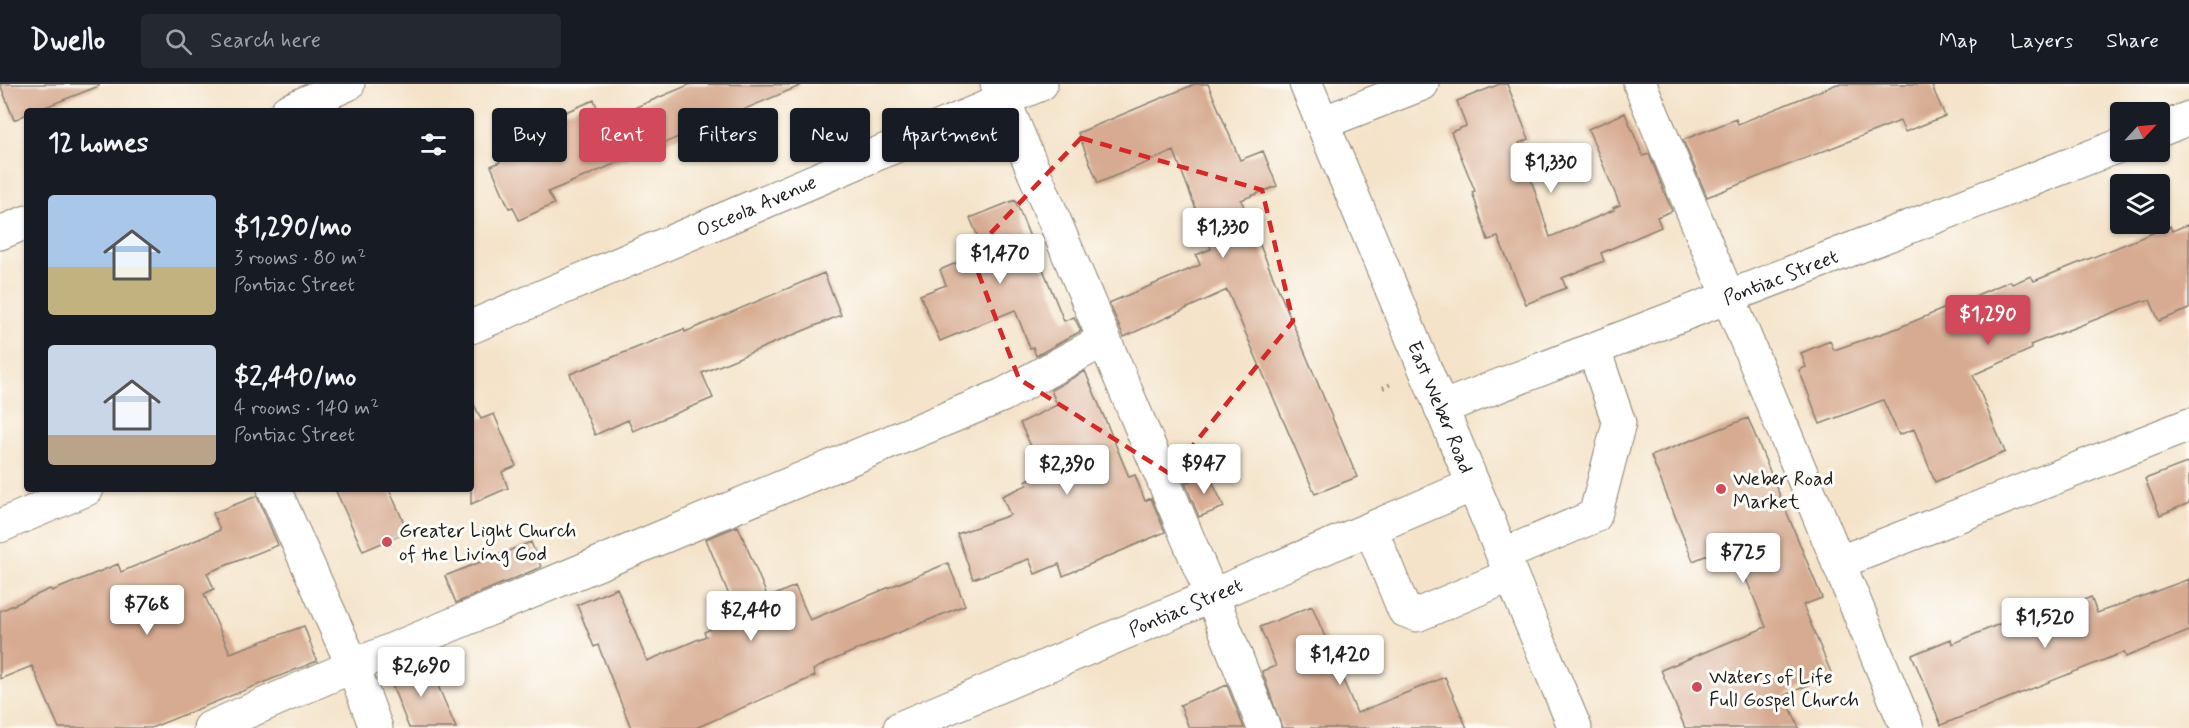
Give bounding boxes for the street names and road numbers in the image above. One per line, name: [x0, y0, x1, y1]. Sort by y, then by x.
street label: Osceola Avenue: [692, 169, 821, 244]
street label: Pontiac Street: [1720, 244, 1842, 313]
street label: East Weber Road: [1400, 337, 1479, 478]
street label: Pontiac Street: [1125, 572, 1247, 644]

